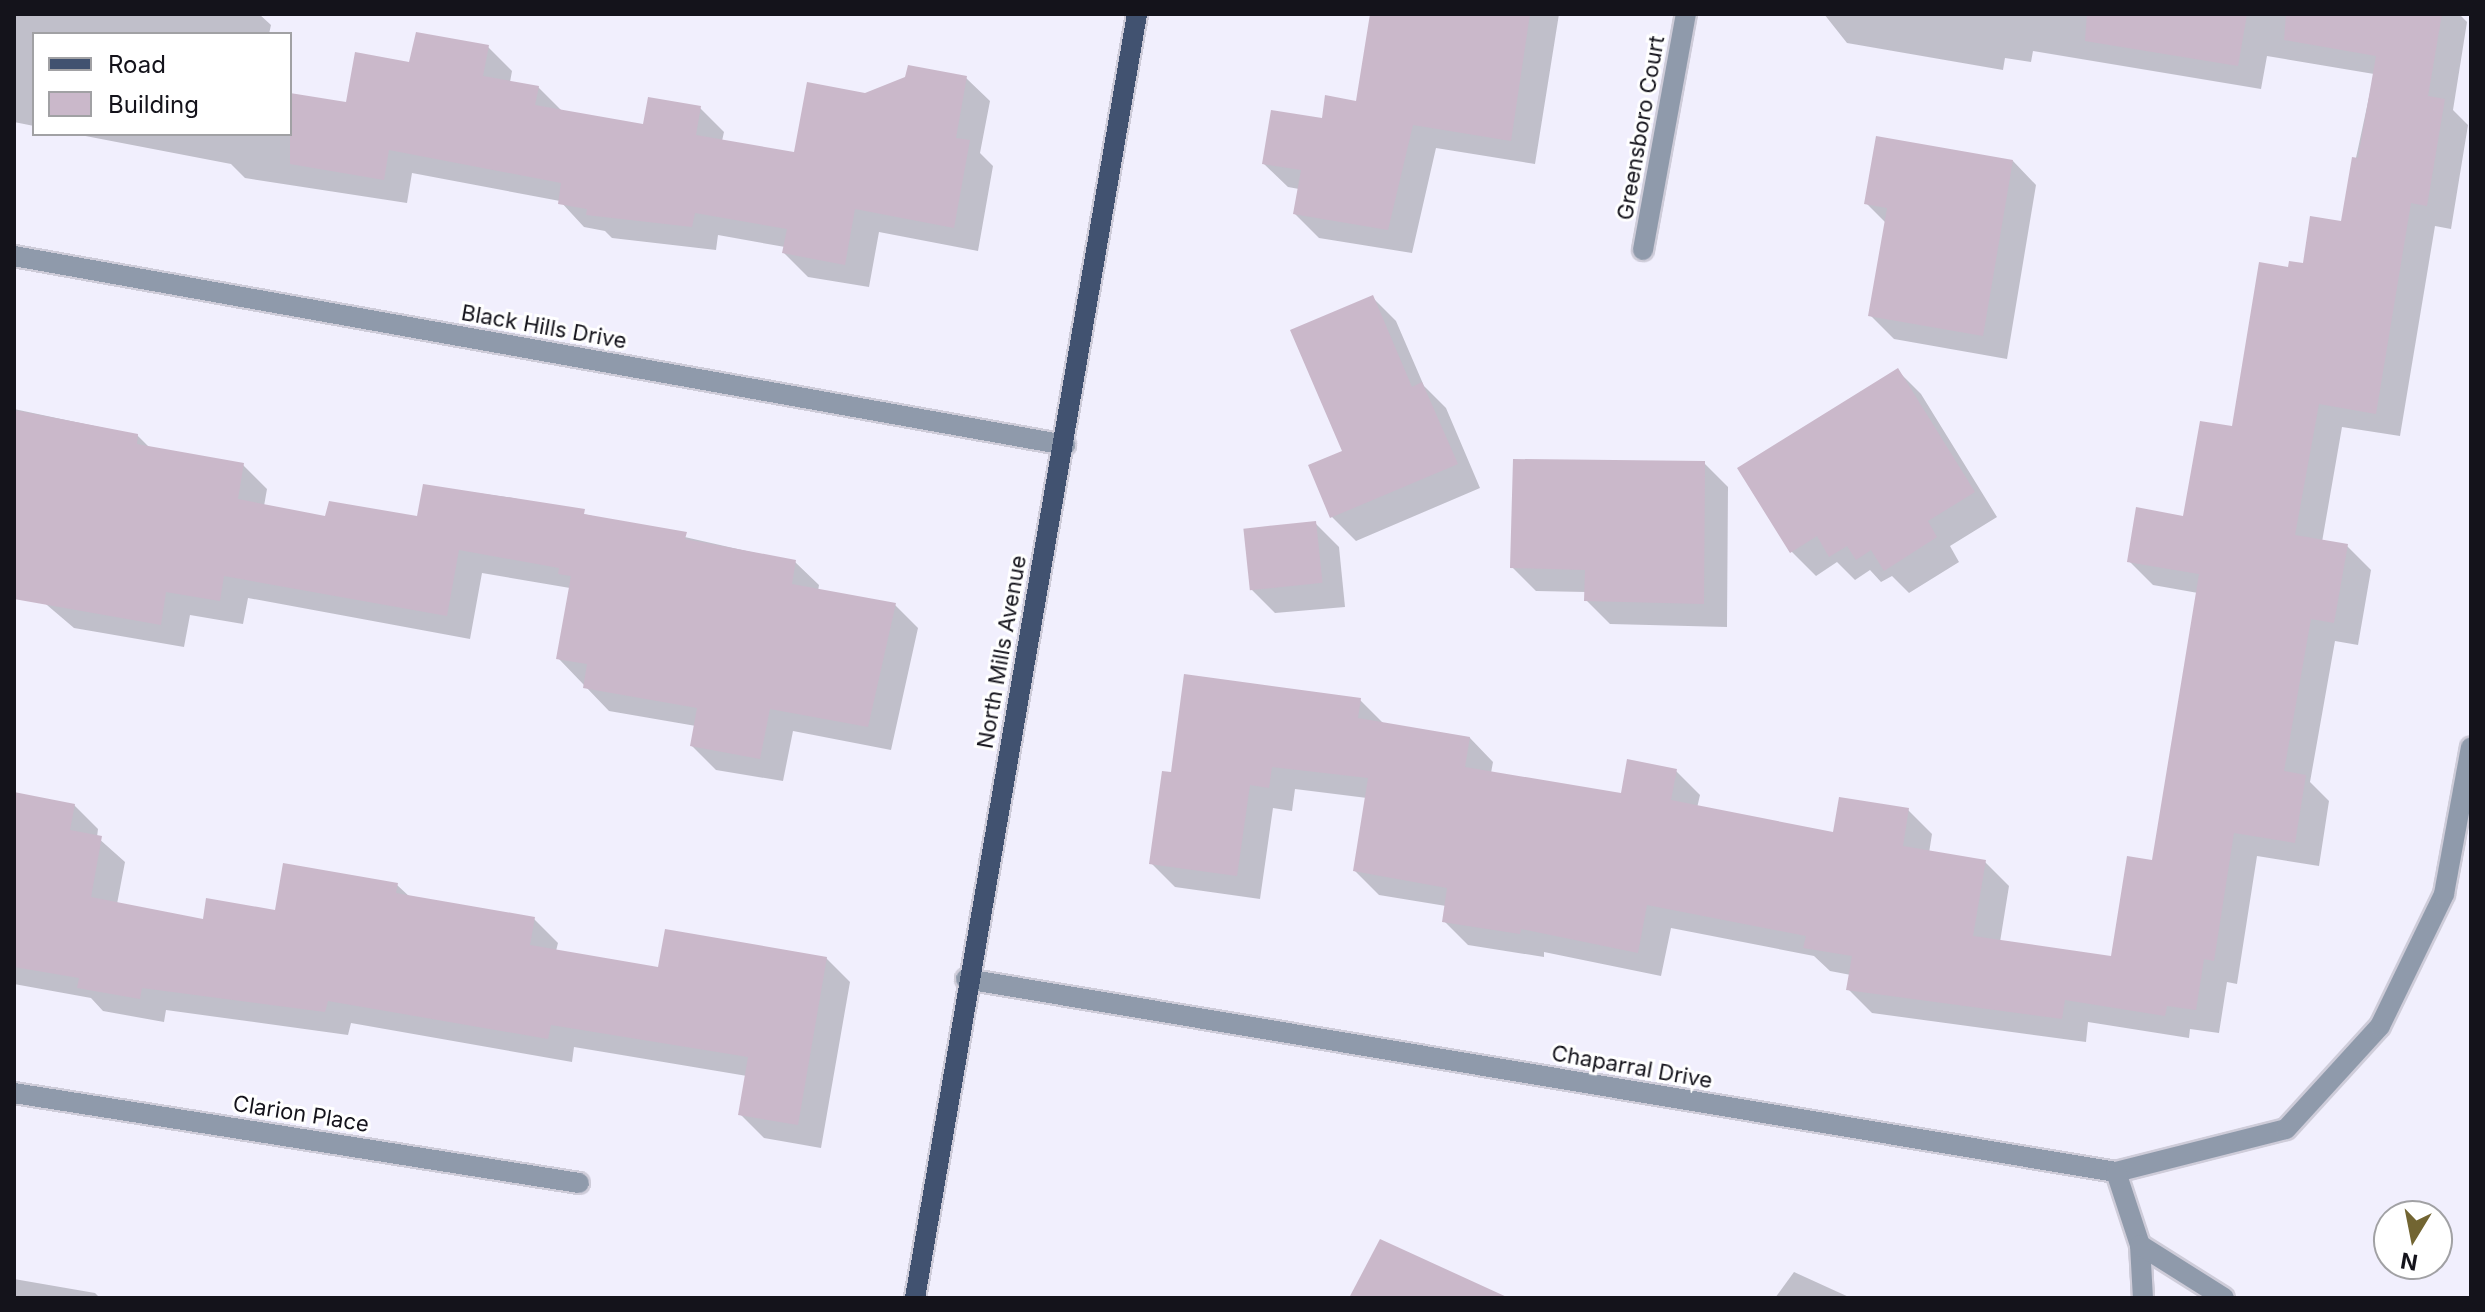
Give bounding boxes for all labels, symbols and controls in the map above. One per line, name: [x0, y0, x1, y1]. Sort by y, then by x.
legend: [32, 32, 292, 136]
street label: Greensboro Court: [1612, 34, 1670, 222]
text: Road: [108, 50, 166, 79]
text: Building: [108, 90, 199, 119]
street label: Black Hills Drive: [459, 299, 629, 355]
street label: North Mills Avenue: [972, 553, 1032, 751]
street label: Chaparral Drive: [1550, 1040, 1714, 1094]
street label: Clarion Place: [231, 1090, 371, 1138]
north arrow: [2373, 1200, 2453, 1280]
text: N: [2399, 1247, 2420, 1276]

